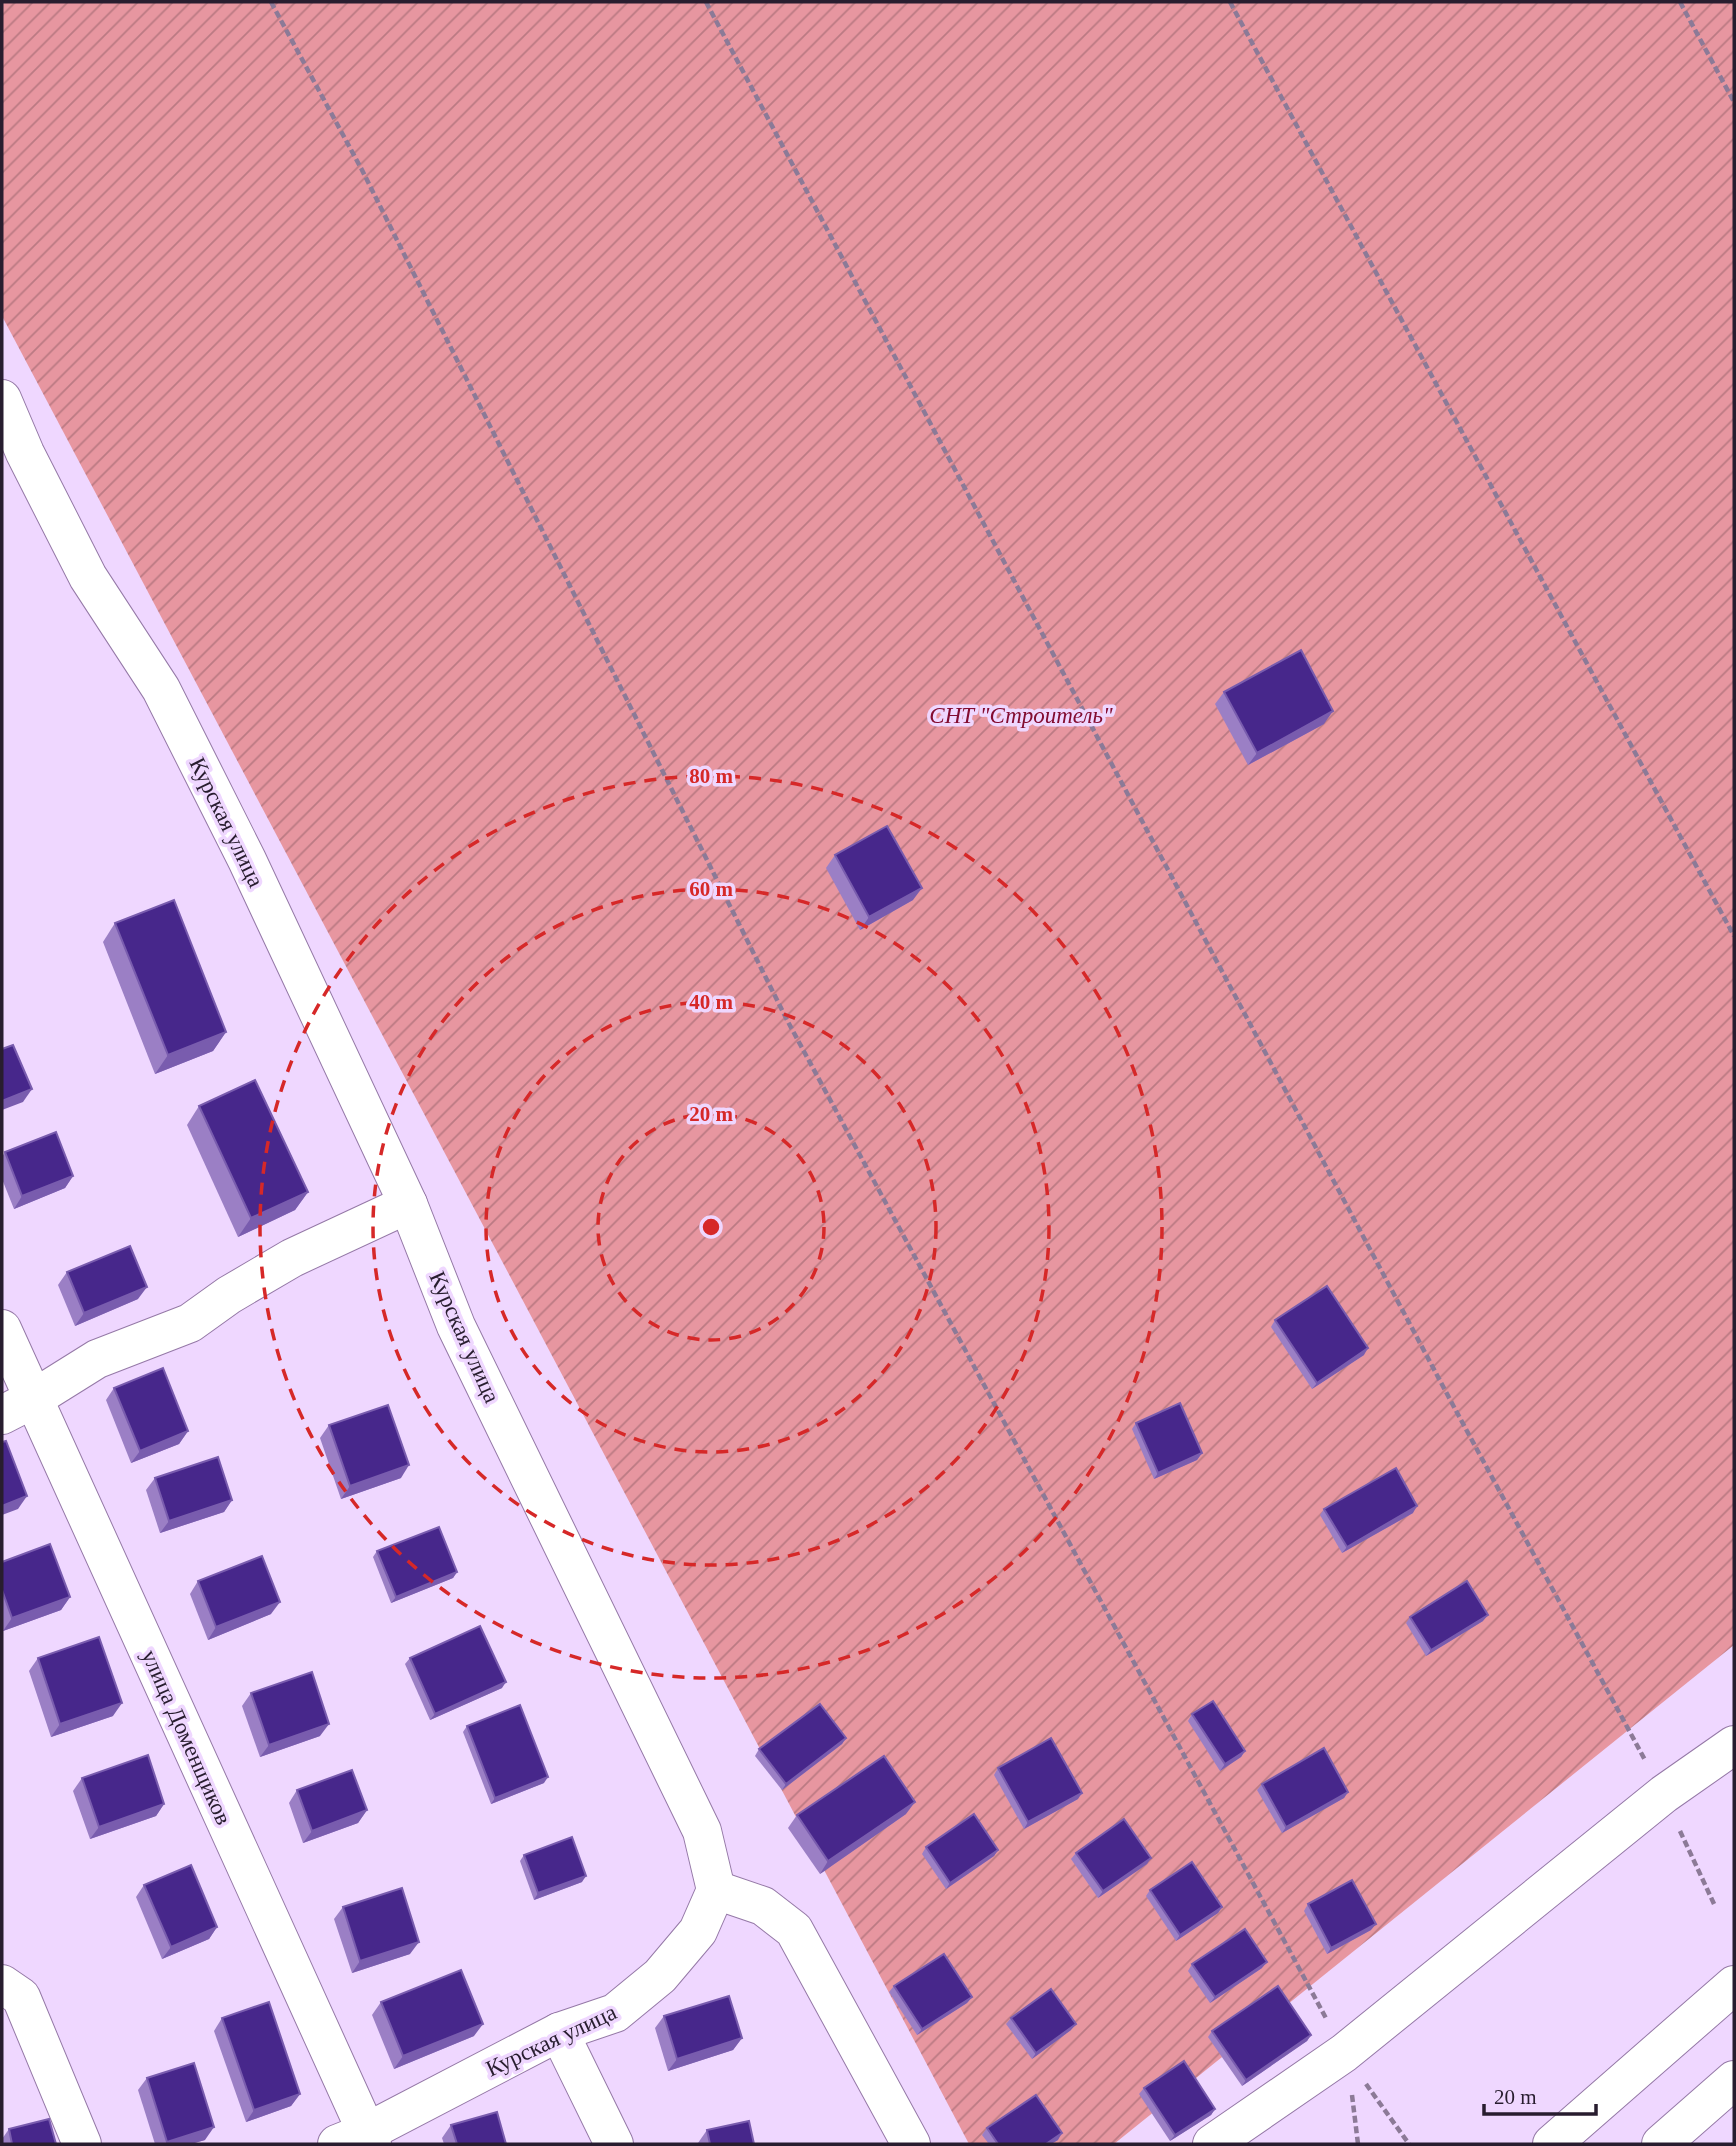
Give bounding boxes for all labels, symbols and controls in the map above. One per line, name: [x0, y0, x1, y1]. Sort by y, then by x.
park label: СНТ "Строитель": [929, 703, 1113, 728]
street label: Курская улица: [184, 753, 269, 891]
text: 80 m: [689, 764, 733, 788]
text: 60 m: [689, 877, 733, 901]
text: 40 m: [689, 990, 733, 1014]
text: 20 m: [689, 1102, 733, 1126]
centre of rings: [699, 1215, 723, 1239]
street label: Курская улица: [424, 1268, 505, 1407]
street label: улица Доменщиков: [137, 1646, 236, 1829]
street label: Курская улица: [482, 1999, 620, 2082]
scale bar: [1484, 2072, 1596, 2116]
text: 20 m: [1494, 2085, 1537, 2109]

